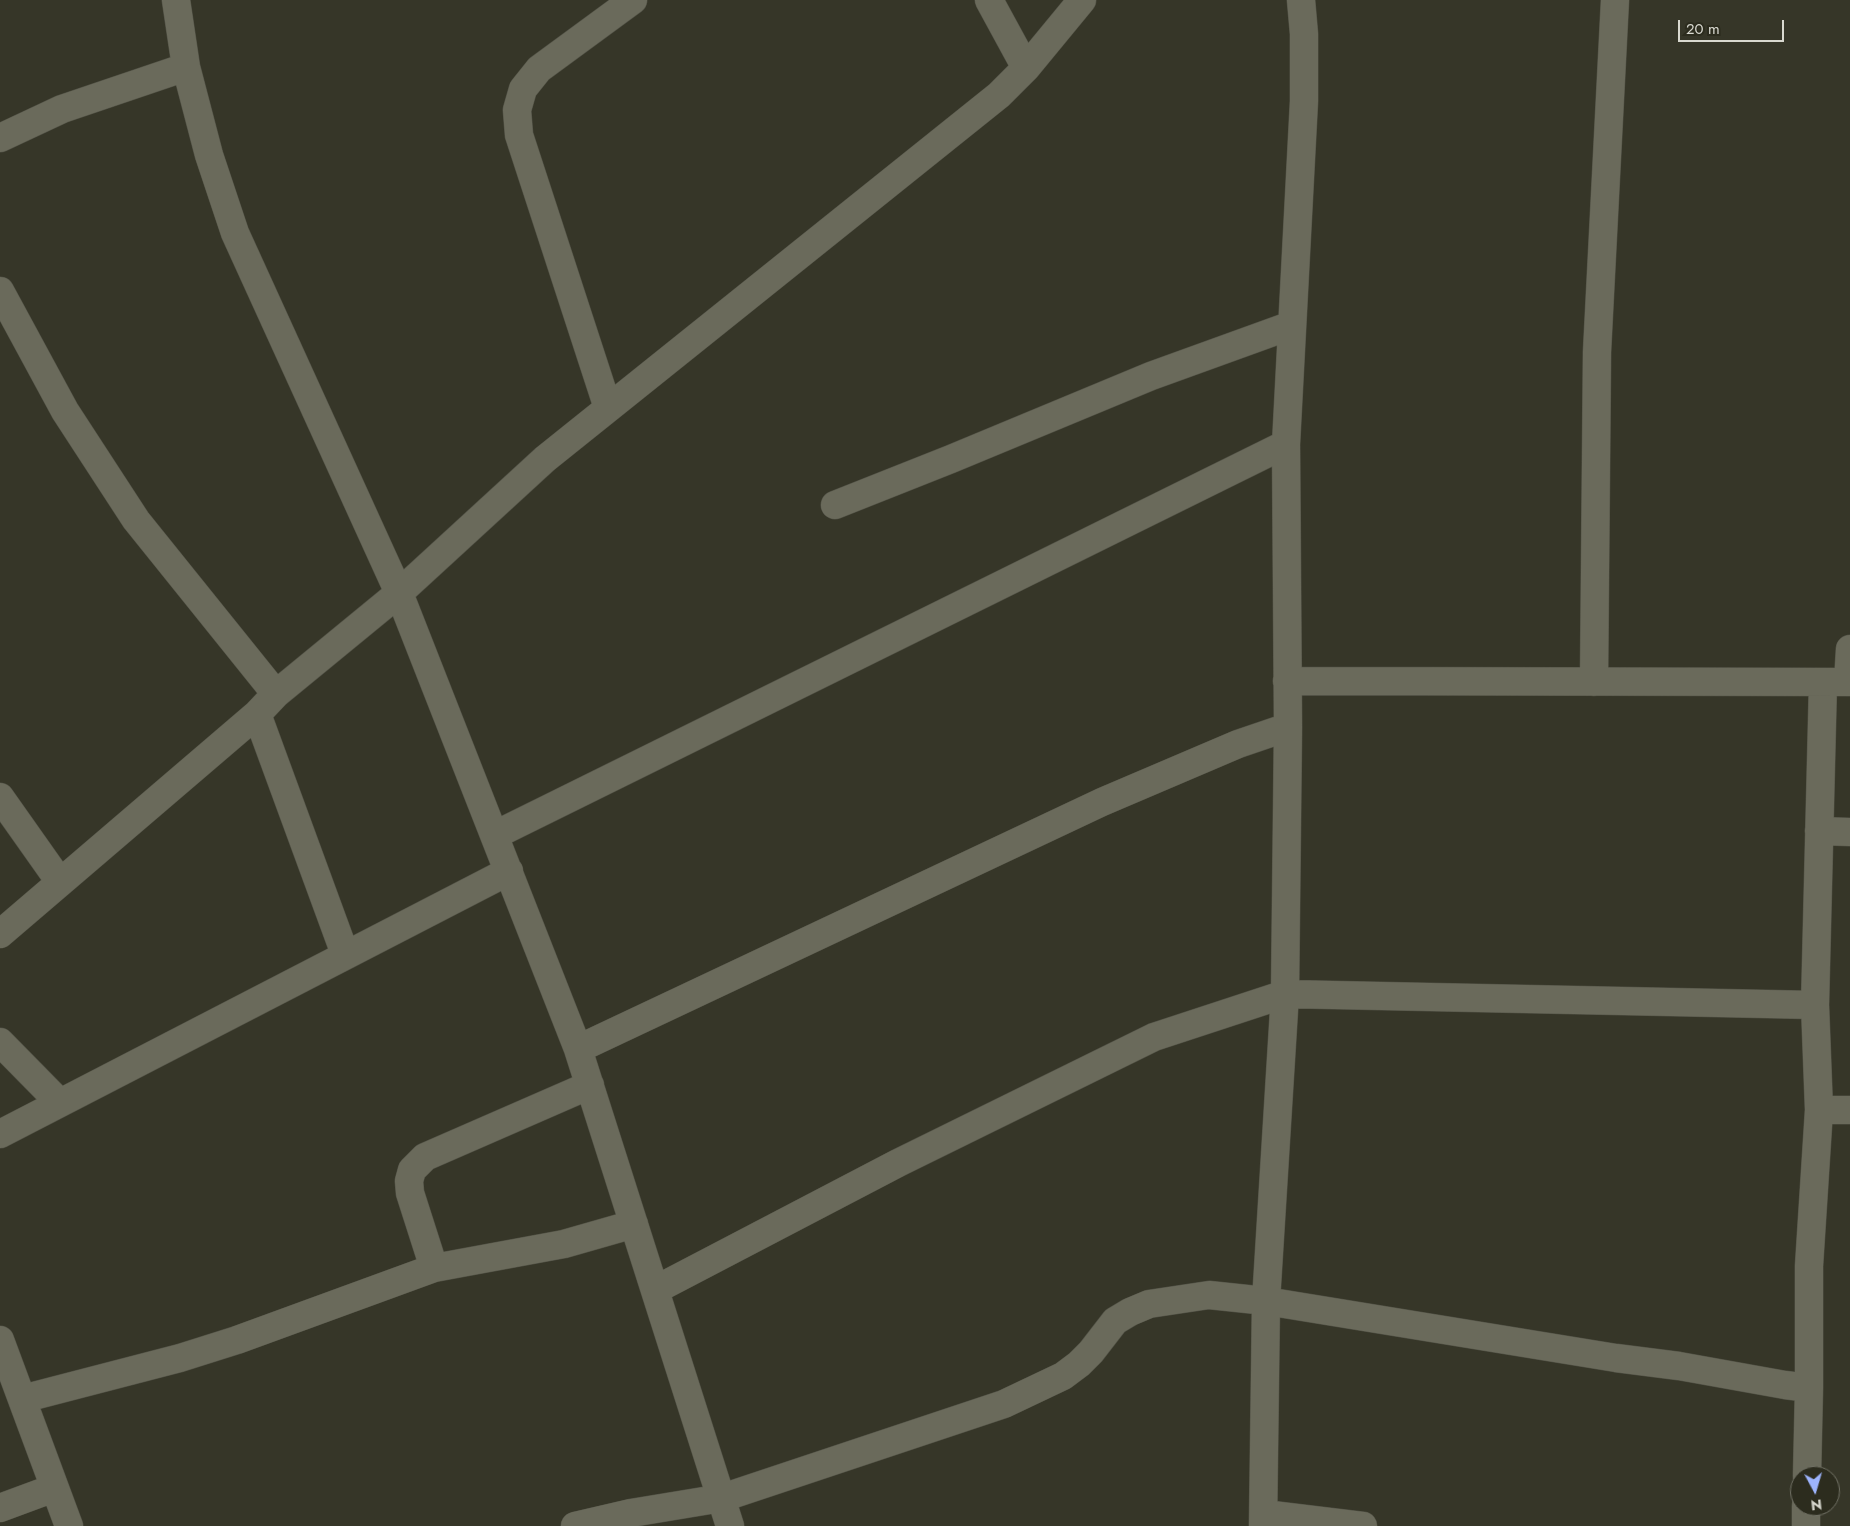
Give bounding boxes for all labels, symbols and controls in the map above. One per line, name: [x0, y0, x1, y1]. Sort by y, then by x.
scale bar: [1680, 10, 1786, 42]
text: 20 m: [1686, 18, 1720, 40]
north arrow: [1790, 1466, 1840, 1516]
text: N: [1810, 1494, 1823, 1515]

